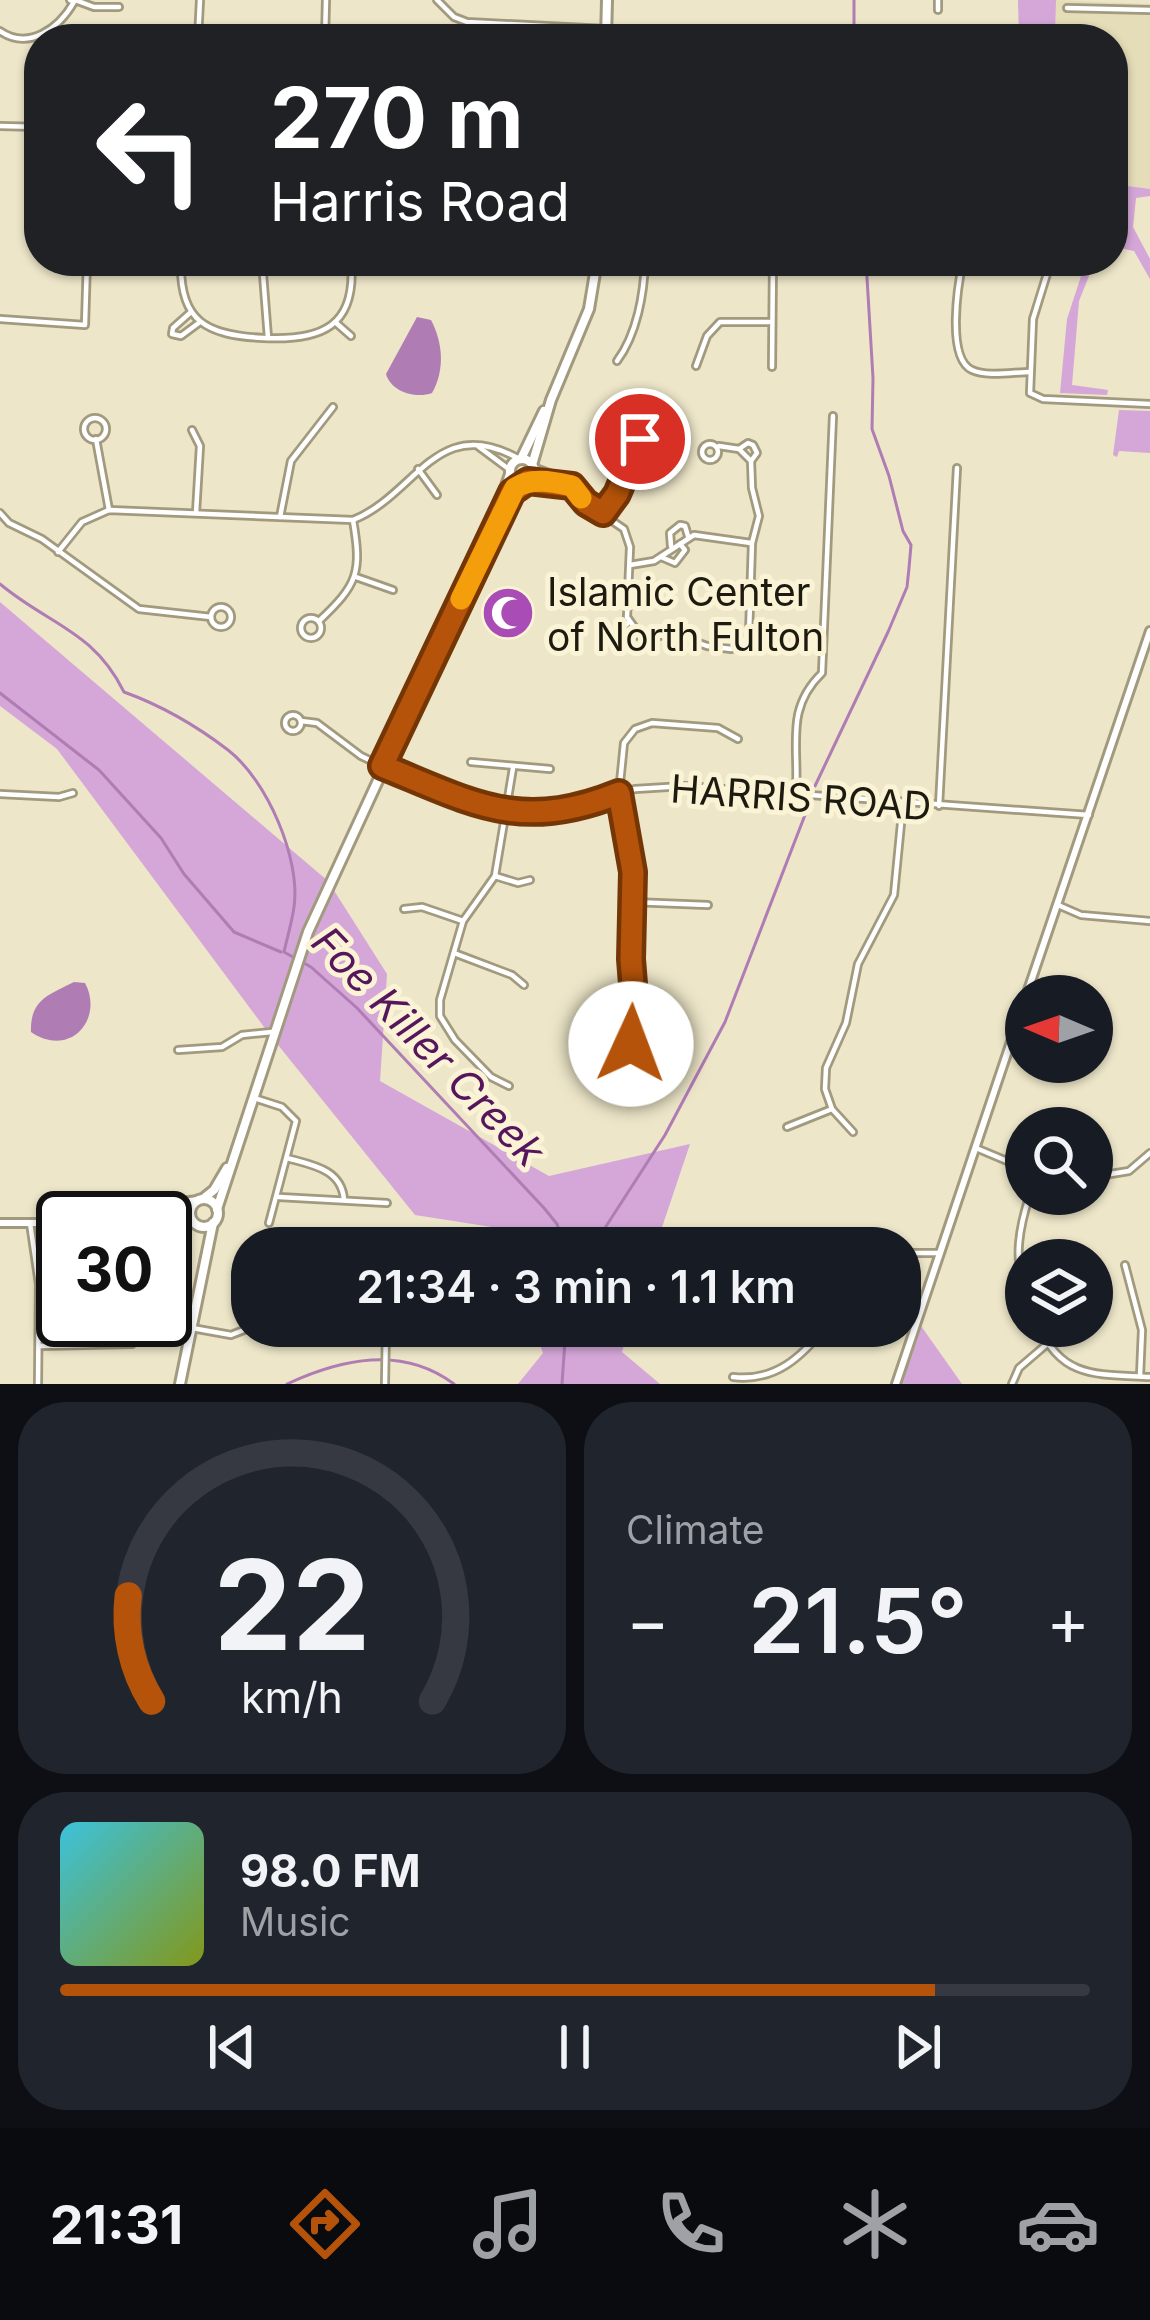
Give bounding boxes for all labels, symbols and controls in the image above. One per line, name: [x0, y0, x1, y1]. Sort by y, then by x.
text: 270 m: [270, 67, 524, 168]
icon: left: [72, 72, 228, 228]
text: Harris Road: [270, 169, 570, 234]
pin: [589, 388, 691, 490]
icon: arrive: [607, 406, 673, 472]
place label: Islamic Center of North Fulton: [547, 568, 824, 660]
mosque icon: Islamic Center of North Fulton: [480, 585, 536, 641]
street label: HARRIS ROAD: [669, 764, 933, 830]
water label: Foe Killer Creek: [302, 916, 557, 1177]
north arrow: [1005, 975, 1113, 1083]
map controls: [1005, 975, 1113, 1347]
position arrow: [568, 981, 694, 1107]
button: search: [1005, 1107, 1113, 1215]
speed limit sign: 30: [36, 1191, 192, 1347]
button: layers: [1005, 1239, 1113, 1347]
text: 21:34 · 3 min · 1.1 km: [356, 1259, 796, 1314]
text: Climate: [626, 1506, 765, 1553]
text: 22: [213, 1529, 371, 1680]
text: 21.5°: [748, 1566, 968, 1675]
text: −: [626, 1581, 670, 1661]
text: +: [1046, 1581, 1090, 1661]
text: km/h: [241, 1671, 343, 1723]
text: 98.0 FM: [240, 1843, 421, 1898]
text: Music: [240, 1898, 351, 1945]
icon: previous: [199, 2014, 265, 2080]
icon: pause: [542, 2014, 608, 2080]
icon: next: [885, 2014, 951, 2080]
icon: directions: [283, 2182, 367, 2266]
icon: music: [466, 2182, 550, 2266]
icon: phone: [649, 2182, 733, 2266]
icon: climate: [833, 2182, 917, 2266]
icon: car: [1016, 2182, 1100, 2266]
text: 21:31: [50, 2192, 183, 2257]

